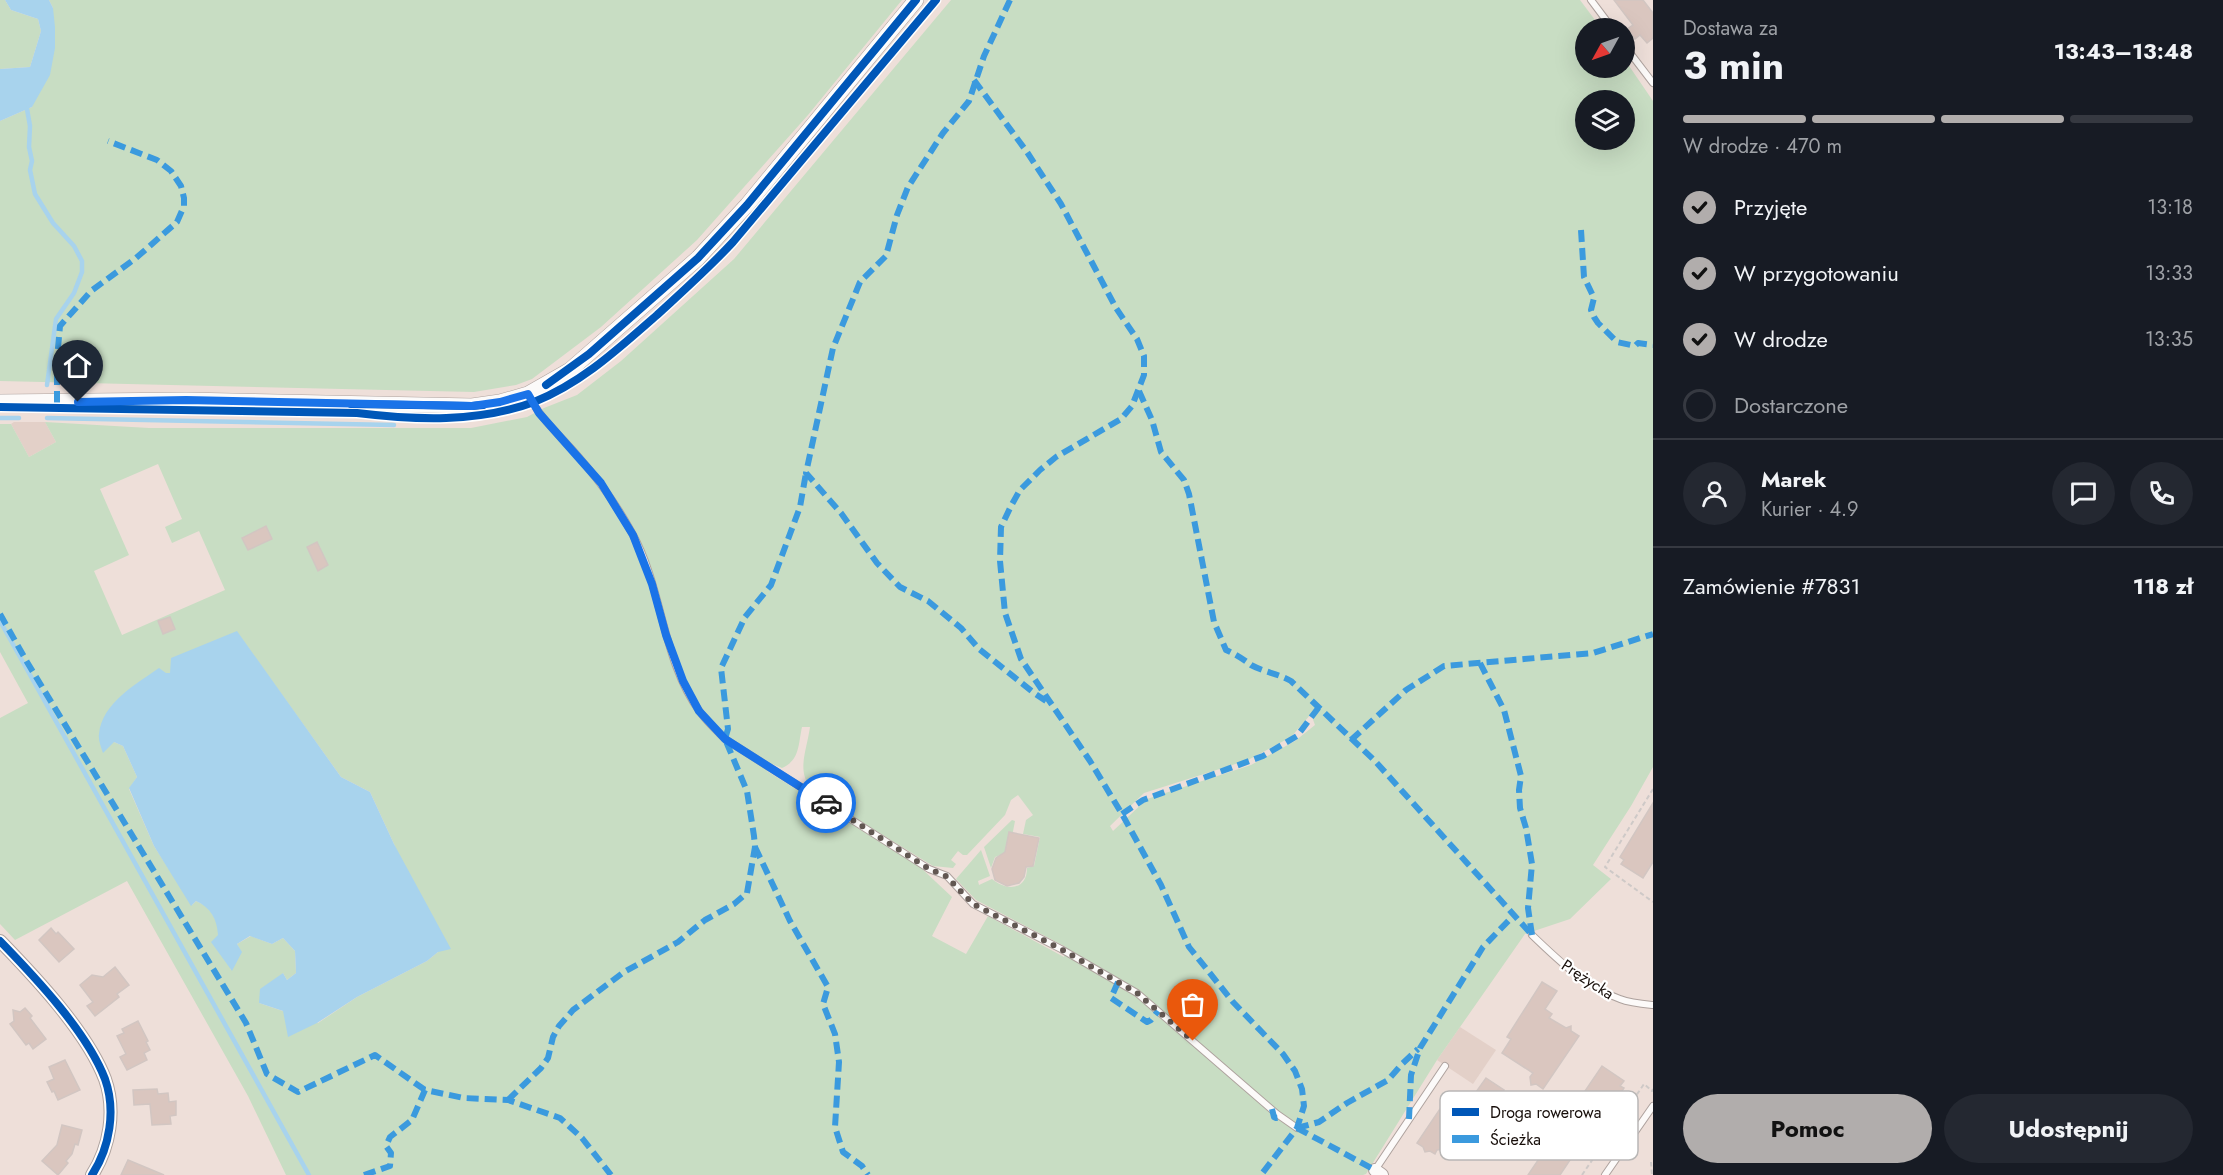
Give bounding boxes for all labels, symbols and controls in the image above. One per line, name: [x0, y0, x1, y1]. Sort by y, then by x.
text: Dostawa za: [1683, 14, 1778, 43]
north arrow: [1575, 18, 1635, 78]
map controls: [1575, 18, 1635, 150]
text: 13:43–13:48: [2054, 35, 2193, 67]
text: 3 min: [1683, 37, 1784, 94]
button: layers: [1575, 90, 1635, 150]
text: W drodze · 470 m: [1683, 132, 1842, 161]
icon: check: [1683, 191, 1716, 224]
text: Przyjęte: [1734, 191, 1807, 223]
text: 13:18: [2147, 193, 2193, 222]
icon: check: [1683, 257, 1716, 290]
text: W przygotowaniu: [1734, 257, 1899, 289]
text: 13:33: [2145, 259, 2193, 288]
icon: check: [1683, 323, 1716, 356]
text: W drodze: [1734, 323, 1828, 355]
text: 13:35: [2145, 325, 2193, 354]
pin: [52, 340, 103, 402]
icon: home: [61, 349, 94, 382]
text: Dostarczone: [1734, 389, 1848, 421]
button: person: [1683, 462, 1746, 525]
button: chat: [2052, 462, 2115, 525]
button: phone: [2130, 462, 2193, 525]
text: Marek: [1761, 463, 1826, 495]
text: Kurier · 4.9: [1761, 495, 1859, 524]
text: Zamówienie #7831: [1683, 570, 1860, 602]
text: 118 zł: [2133, 570, 2193, 602]
courier: [796, 773, 856, 833]
icon: car: [810, 787, 843, 820]
street label: Prężycka: [1557, 954, 1619, 1005]
pin: [1167, 979, 1218, 1041]
icon: bag: [1176, 988, 1209, 1021]
legend: [1440, 1091, 1638, 1160]
button: Pomoc: [1683, 1094, 1932, 1163]
button: Udostępnij: [1944, 1094, 2193, 1163]
text: Droga rowerowa: [1490, 1101, 1601, 1124]
text: Ścieżka: [1490, 1128, 1541, 1151]

